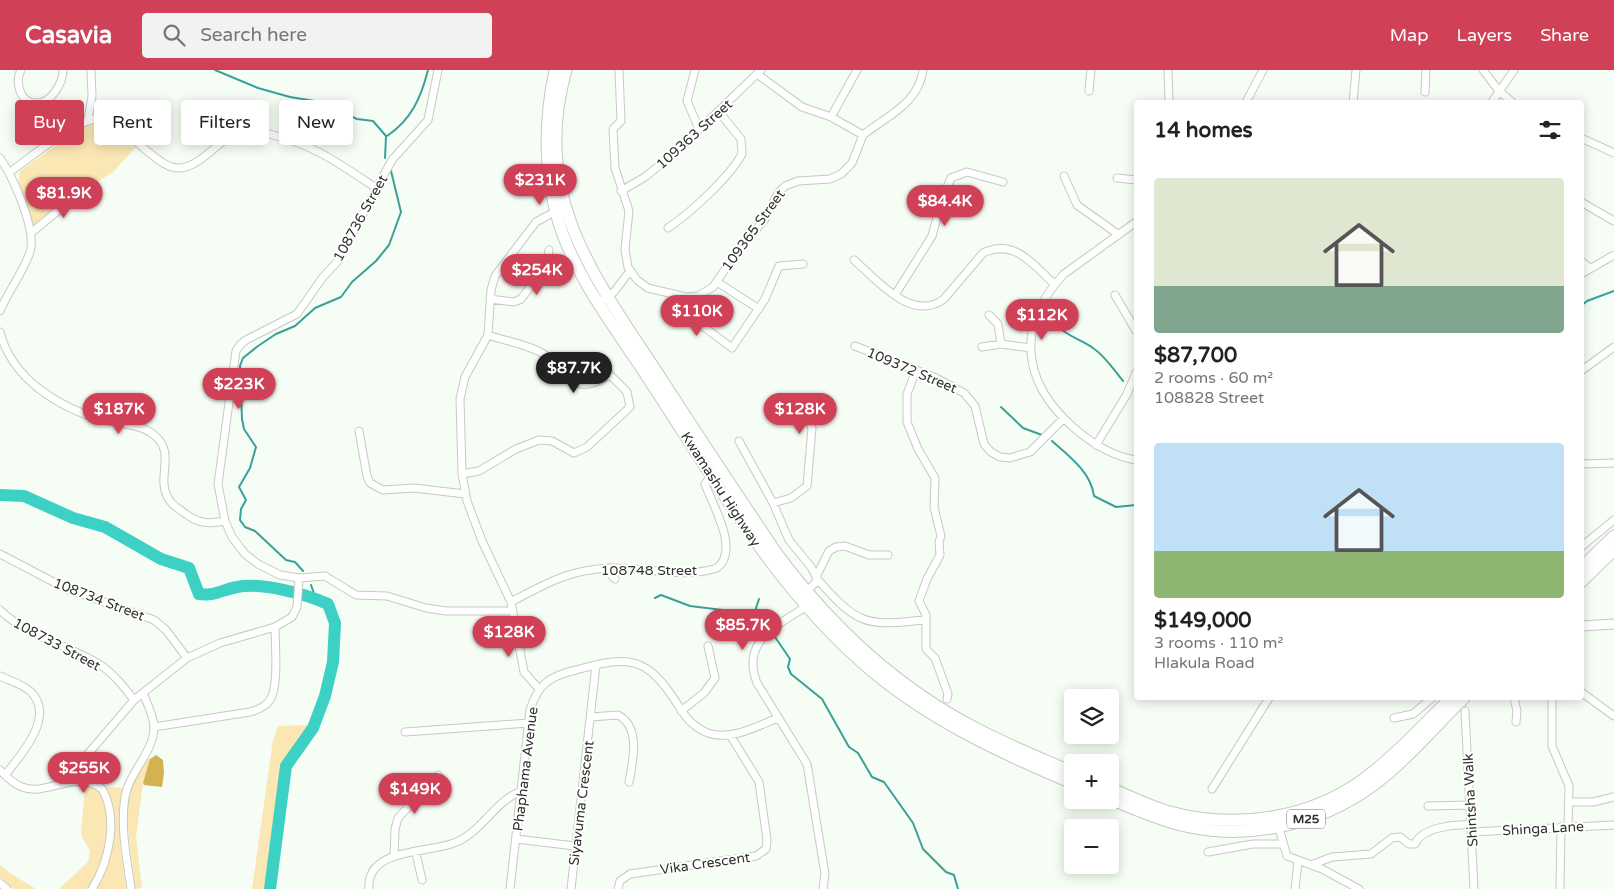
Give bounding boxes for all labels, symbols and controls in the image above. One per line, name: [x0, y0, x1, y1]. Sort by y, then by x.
search box: [142, 13, 492, 58]
text: Casavia: [25, 21, 112, 50]
icon: search: [160, 21, 188, 49]
text: Search here: [200, 24, 307, 46]
text: Map: [1390, 24, 1429, 46]
text: Layers: [1457, 24, 1512, 46]
text: Share: [1540, 24, 1589, 46]
street label: 109363 Street: [653, 95, 736, 173]
chip: Buy: [15, 100, 84, 145]
chip: Rent: [94, 100, 171, 145]
chip: Filters: [181, 100, 269, 145]
chip: New: [279, 100, 353, 145]
icon: filters: [1536, 116, 1564, 144]
text: 14 homes: [1154, 118, 1253, 143]
pin: $231K: [505, 164, 575, 206]
text: $231K: [515, 170, 565, 190]
street label: 108736 Street: [330, 171, 392, 265]
pin: $81.9K: [23, 176, 105, 219]
text: $81.9K: [37, 183, 91, 203]
pin: $84.4K: [904, 184, 986, 227]
street label: 109365 Street: [718, 186, 789, 274]
text: $84.4K: [918, 191, 972, 211]
icon: home: [1314, 210, 1404, 300]
pin: $254K: [502, 254, 572, 296]
text: $254K: [512, 260, 562, 280]
pin: $110K: [662, 294, 732, 337]
pin: $112K: [1007, 298, 1077, 341]
text: $110K: [672, 301, 722, 321]
text: $112K: [1017, 305, 1067, 325]
text: $87,700: [1154, 343, 1237, 368]
street label: 109372 Street: [864, 344, 960, 397]
pin: $87.7K: [533, 352, 615, 394]
text: $87.7K: [547, 358, 601, 378]
pin: $223K: [204, 368, 274, 410]
text: 2 rooms · 60 m²: [1154, 368, 1273, 388]
text: $223K: [214, 374, 264, 394]
text: 108828 Street: [1154, 388, 1264, 408]
pin: $187K: [84, 392, 154, 435]
pin: $128K: [765, 392, 835, 435]
text: $187K: [94, 399, 144, 419]
text: $128K: [775, 399, 825, 419]
street label: Kwamashu Highway: [677, 429, 764, 550]
icon: home: [1314, 475, 1404, 565]
street label: 108748 Street: [601, 562, 698, 579]
street label: 108734 Street: [51, 574, 147, 625]
pin: $85.7K: [702, 608, 784, 651]
text: $149,000: [1154, 608, 1252, 633]
street label: 108733 Street: [10, 614, 104, 675]
text: $85.7K: [716, 615, 770, 635]
pin: $128K: [474, 616, 544, 658]
text: $128K: [484, 622, 534, 642]
text: 3 rooms · 110 m²: [1154, 633, 1283, 653]
text: Hlakula Road: [1154, 653, 1255, 673]
map controls: [1064, 689, 1119, 874]
button: layers: [1064, 689, 1119, 744]
street label: Phaphama Avenue: [509, 706, 542, 832]
street label: Siyavuma Crescent: [565, 739, 598, 867]
pin: $255K: [49, 752, 119, 794]
street label: Shintsha Walk: [1460, 752, 1481, 847]
button: +: [1064, 754, 1119, 809]
text: $255K: [59, 758, 109, 778]
pin: $149K: [380, 772, 450, 815]
text: $149K: [390, 779, 440, 799]
road number: M25: [1287, 810, 1325, 829]
street label: Shinga Lane: [1502, 818, 1584, 839]
button: −: [1064, 819, 1119, 874]
street label: Vika Crescent: [659, 849, 752, 878]

